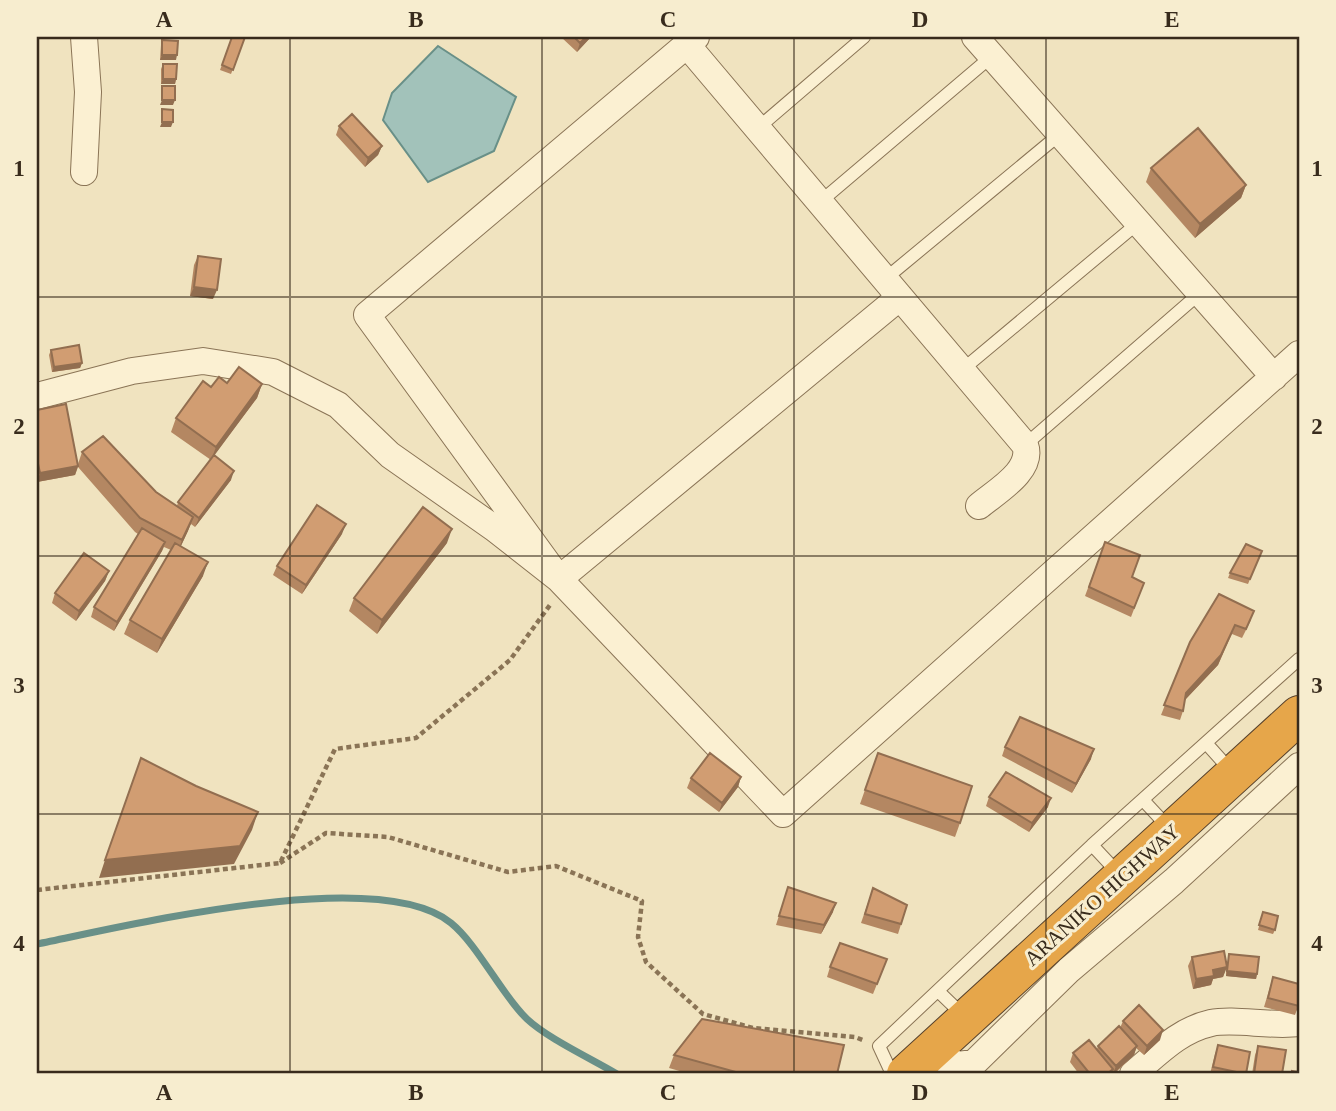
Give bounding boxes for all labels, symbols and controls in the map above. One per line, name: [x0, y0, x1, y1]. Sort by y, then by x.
text: A: [156, 7, 173, 32]
text: B: [408, 7, 424, 32]
text: C: [660, 7, 676, 32]
text: D: [912, 7, 928, 32]
text: E: [1164, 7, 1180, 32]
text: 1: [13, 156, 25, 181]
text: 1: [1311, 156, 1323, 181]
text: 2: [13, 414, 25, 439]
text: 2: [1311, 414, 1323, 439]
text: 3: [13, 673, 25, 698]
text: 3: [1311, 673, 1323, 698]
street label: ARANIKO HIGHWAY: [1019, 819, 1185, 971]
text: 4: [13, 931, 25, 956]
text: 4: [1311, 931, 1323, 956]
text: A: [156, 1080, 173, 1105]
text: B: [408, 1080, 424, 1105]
text: C: [660, 1080, 676, 1105]
text: D: [912, 1080, 928, 1105]
text: E: [1164, 1080, 1180, 1105]

